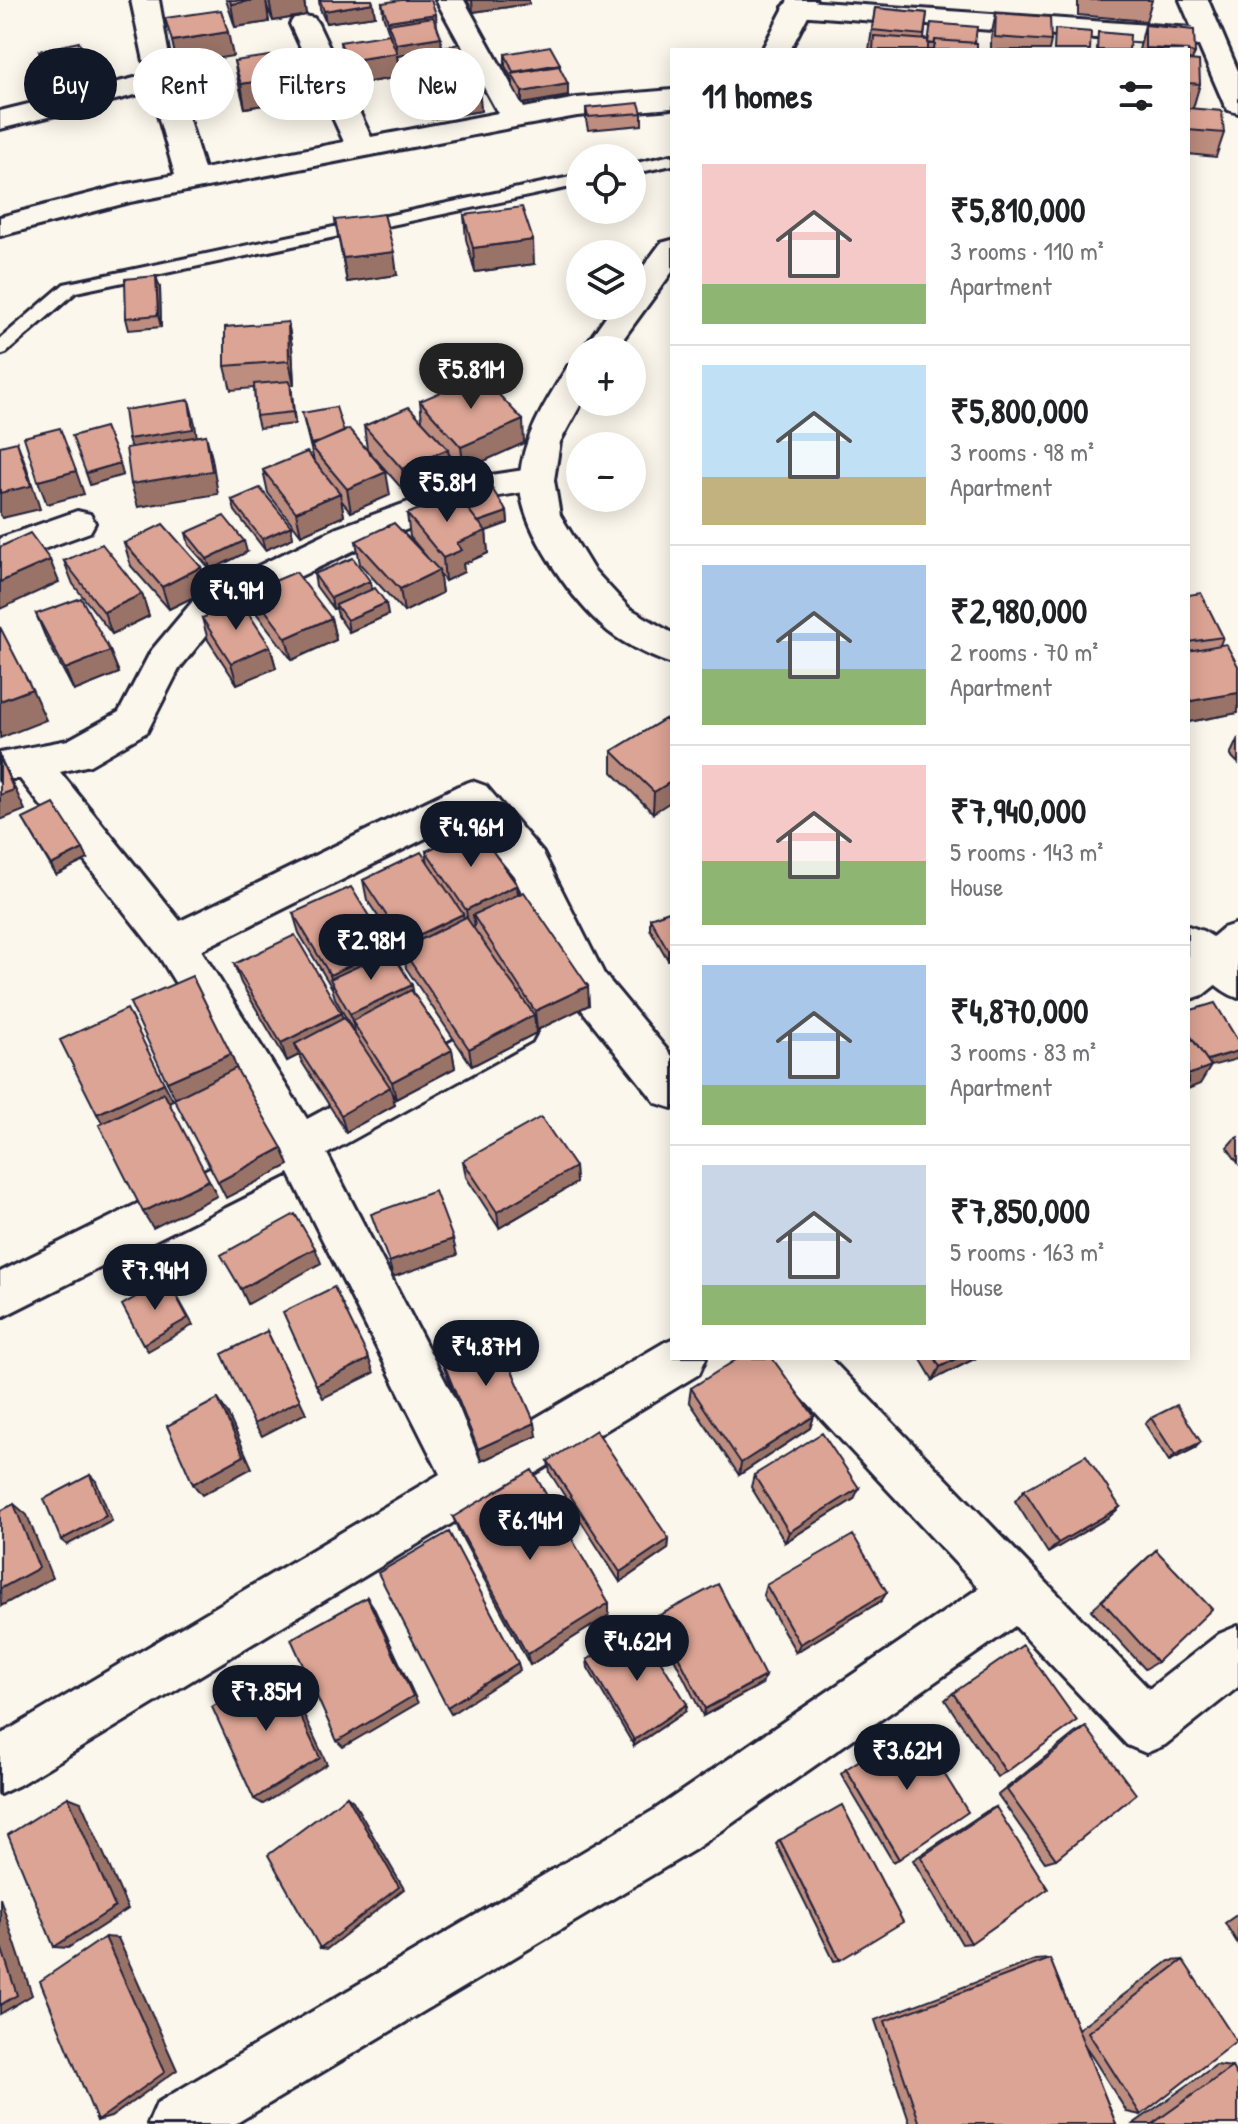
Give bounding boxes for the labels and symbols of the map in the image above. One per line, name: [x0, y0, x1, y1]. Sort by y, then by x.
pin: ₹5.81M: [406, 343, 536, 411]
pin: ₹5.8M: [391, 456, 503, 524]
pin: ₹4.9M: [180, 564, 292, 632]
pin: ₹4.96M: [406, 801, 536, 869]
pin: ₹2.98M: [306, 914, 436, 982]
pin: ₹7.94M: [90, 1244, 220, 1312]
pin: ₹4.87M: [421, 1320, 551, 1388]
pin: ₹6.14M: [465, 1494, 595, 1562]
pin: ₹4.62M: [572, 1615, 702, 1683]
pin: ₹7.85M: [201, 1665, 331, 1733]
pin: ₹3.62M: [842, 1724, 972, 1792]

